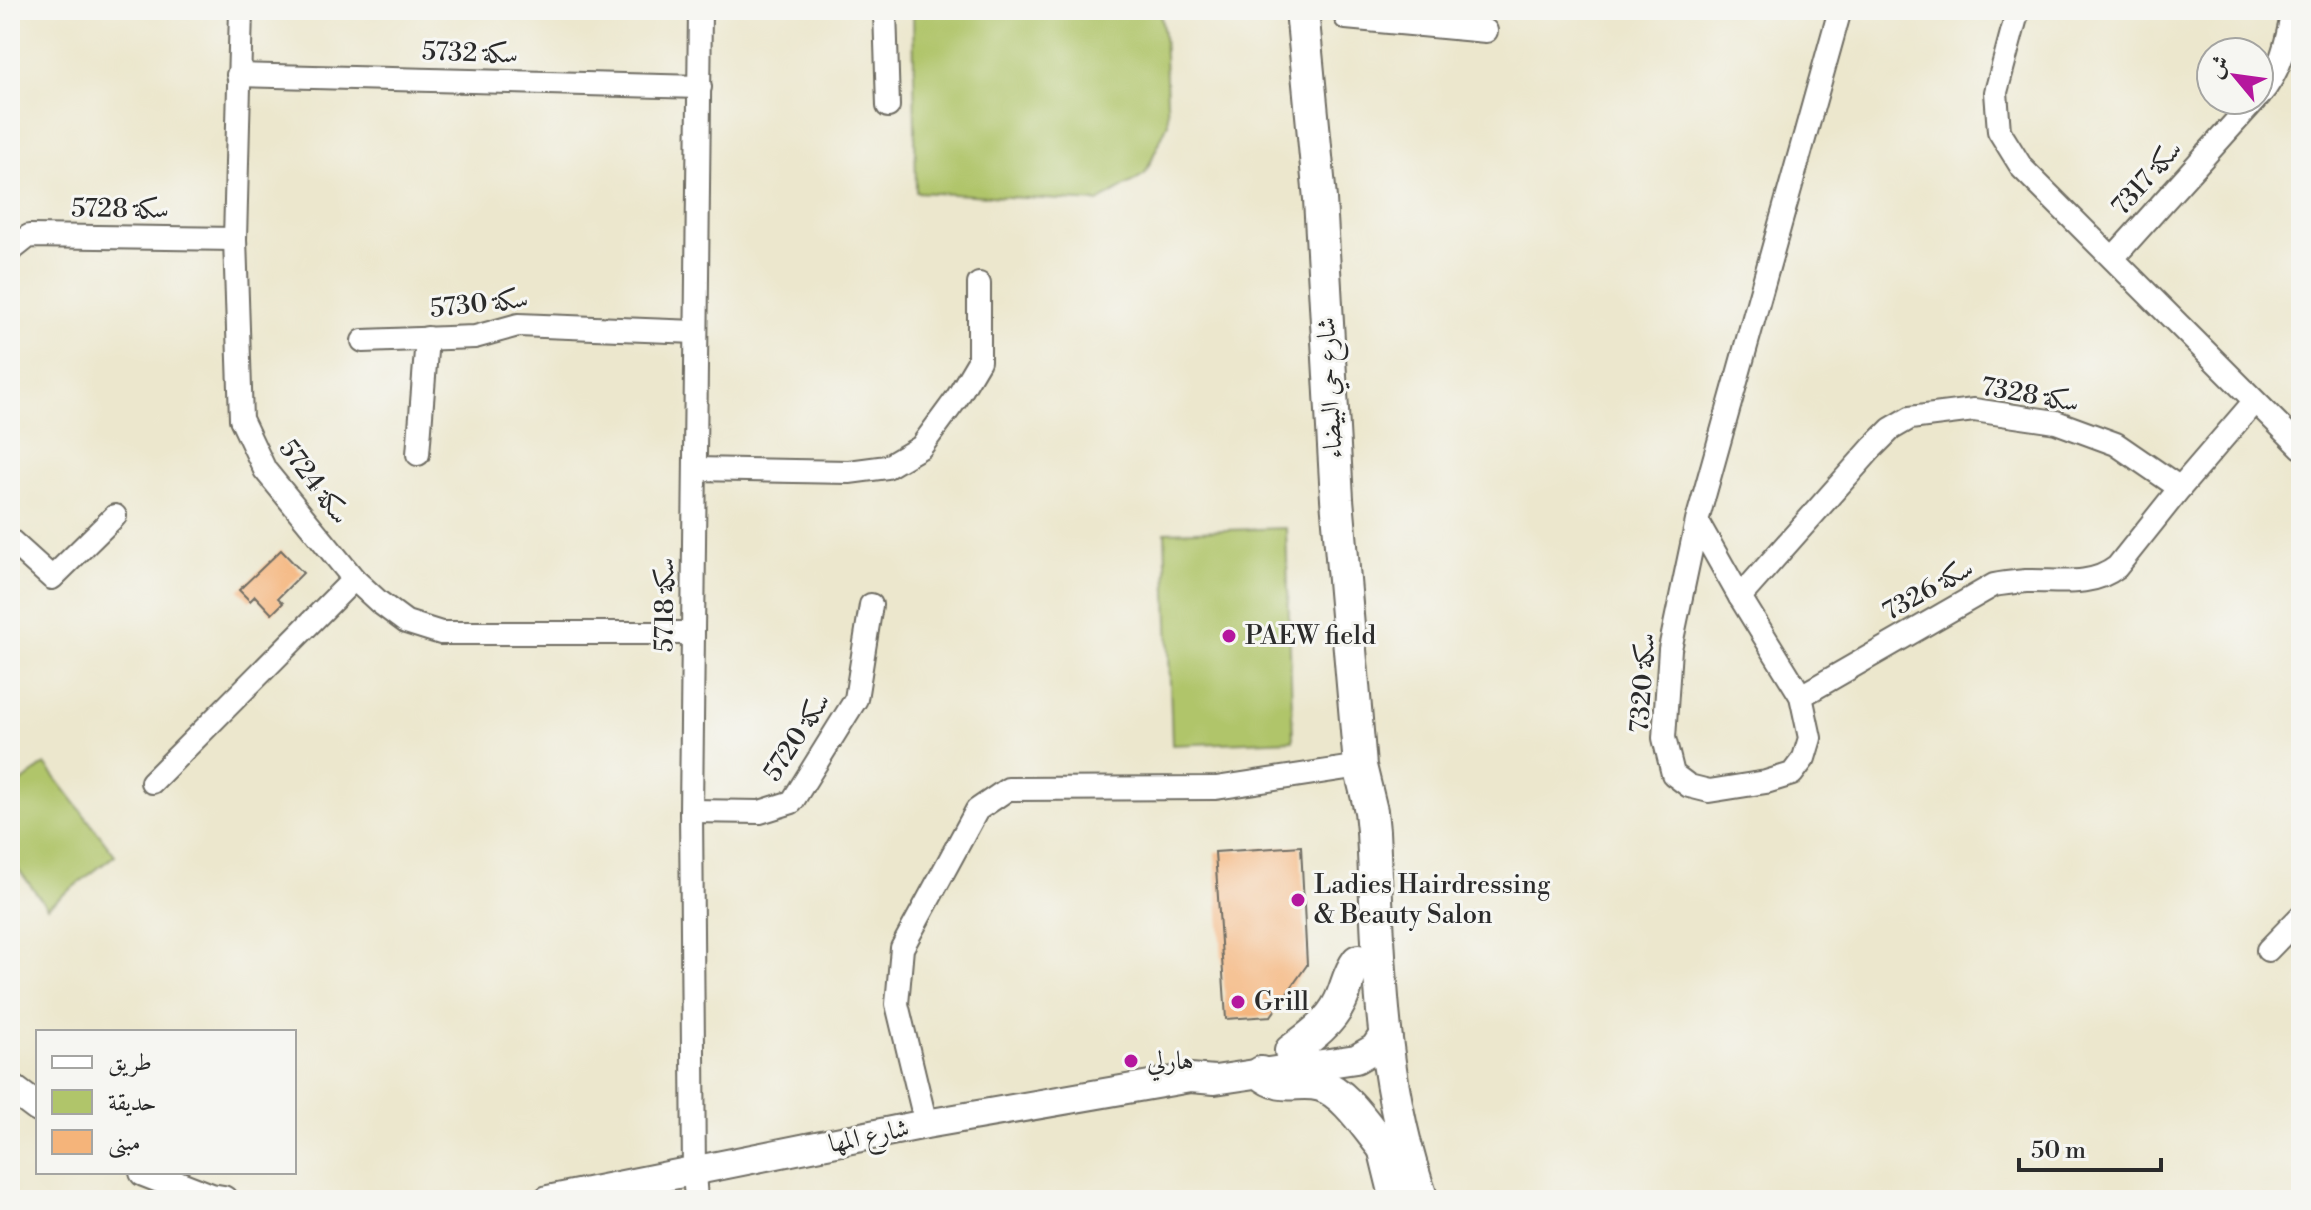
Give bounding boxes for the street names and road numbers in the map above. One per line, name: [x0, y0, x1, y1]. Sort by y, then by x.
street label: سكة 5732: [421, 35, 519, 71]
street label: سكة 7317: [2105, 134, 2189, 222]
street label: سكة 5728: [71, 192, 169, 226]
street label: سكة 5730: [428, 283, 530, 325]
street label: شارع حي البيضاء: [1310, 316, 1355, 460]
street label: سكة 7328: [1979, 371, 2081, 419]
street label: سكة 5724: [272, 433, 356, 531]
street label: سكة 7326: [1877, 552, 1979, 628]
street label: سكة 5718: [648, 557, 682, 653]
street label: سكة 7320: [1624, 632, 1662, 734]
street label: سكة 5720: [757, 687, 837, 787]
street label: شارع المها: [826, 1112, 913, 1165]

